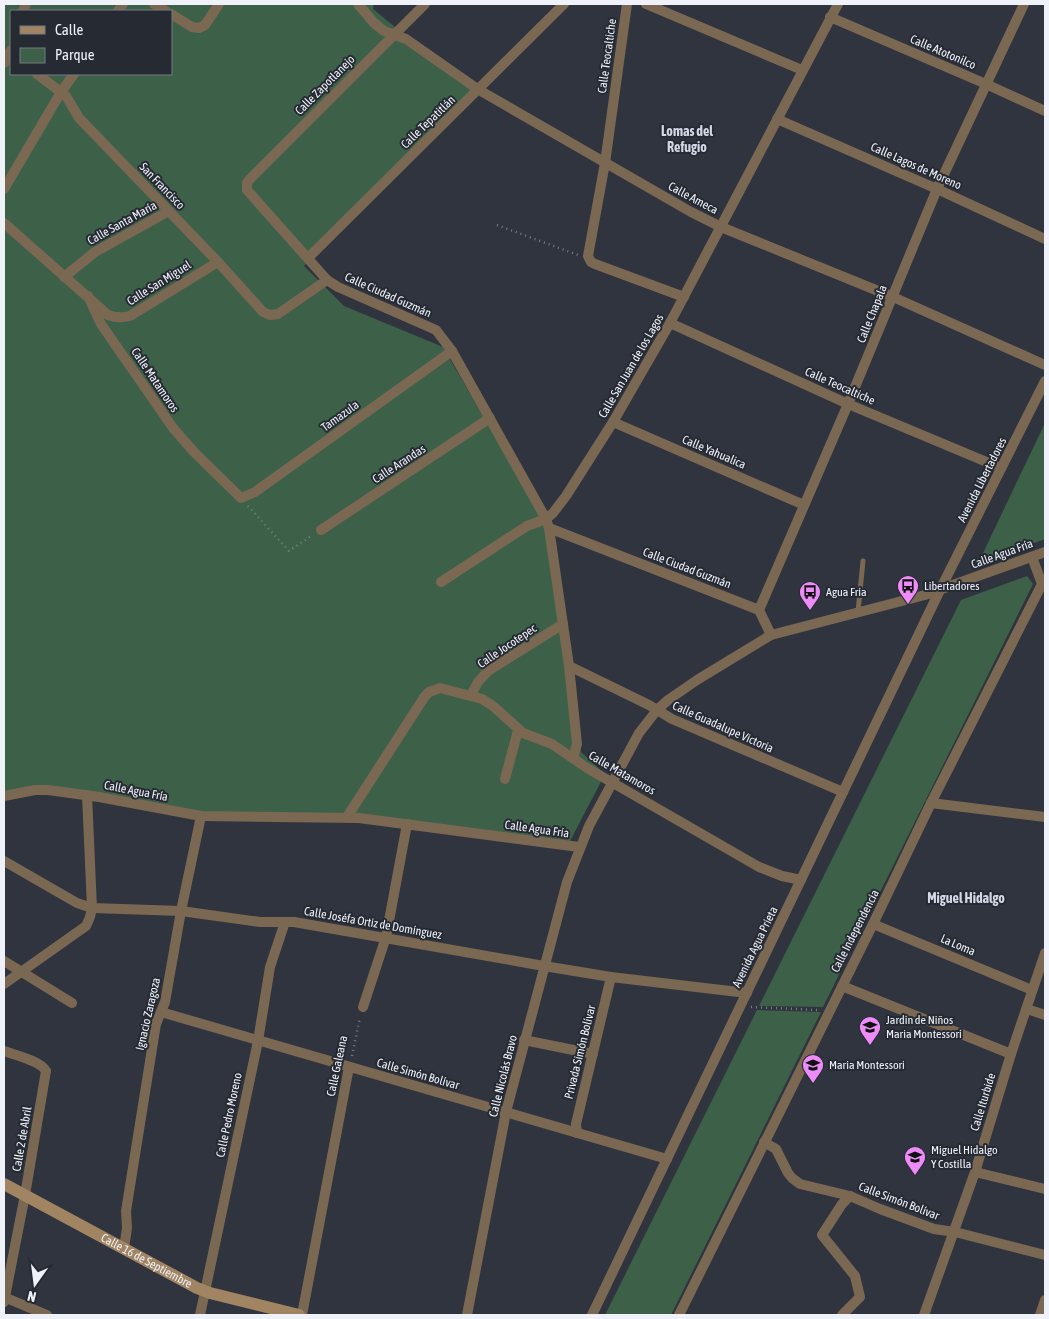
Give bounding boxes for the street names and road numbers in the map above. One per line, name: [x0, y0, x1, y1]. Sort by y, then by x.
street label: Calle Teocaltiche: [595, 18, 619, 94]
street label: Calle Atotonilco: [908, 32, 978, 72]
street label: Calle Zapotlanejo: [292, 52, 358, 118]
street label: Calle Tepatitlán: [398, 93, 458, 151]
street label: Calle Lagos de Moreno: [868, 140, 964, 192]
street label: San Francisco: [137, 160, 188, 212]
street label: Calle Ameca: [666, 179, 720, 217]
street label: Calle Santa María: [85, 198, 159, 248]
street label: Calle San Miguel: [124, 257, 194, 308]
street label: Calle Ciudad Guzmán: [342, 270, 434, 320]
street label: Calle Chapala: [854, 283, 890, 345]
street label: Calle San Juan de los Lagos: [596, 312, 666, 420]
street label: Calle Matamoros: [128, 345, 182, 415]
street label: Calle Teocaltiche: [803, 364, 877, 408]
street label: Tamazula: [318, 398, 362, 434]
street label: Calle Yahualica: [680, 432, 748, 472]
street label: Avenida Libertadores: [955, 435, 1009, 525]
street label: Calle Arandas: [370, 442, 428, 486]
street label: Calle Agua Fría: [969, 536, 1035, 572]
street label: Calle Ciudad Guzmán: [641, 545, 733, 591]
street label: Calle Jocotepec: [475, 621, 540, 671]
street label: Calle Guadalupe Victoria: [670, 698, 776, 756]
street label: Calle Matamoros: [586, 748, 658, 798]
street label: Calle Agua Fría: [103, 778, 169, 804]
street label: Calle Agua Fría: [504, 818, 570, 840]
street label: Calle Independencia: [828, 887, 882, 975]
street label: Calle Joséfa Ortiz de Domínguez: [303, 904, 444, 942]
street label: Avenida Agua Prieta: [729, 904, 781, 990]
street label: La Loma: [939, 931, 977, 959]
street label: Ignacio Zaragoza: [133, 976, 163, 1052]
street label: Privada Simón Bolívar: [562, 1003, 599, 1100]
street label: Calle Nicolás Bravo: [486, 1033, 520, 1118]
street label: Calle Galeana: [324, 1034, 350, 1098]
street label: Calle Simón Bolívar: [375, 1056, 461, 1093]
street label: Calle Pedro Moreno: [213, 1071, 245, 1159]
street label: Calle Iturbide: [968, 1071, 998, 1133]
street label: Calle 2 de Abril: [9, 1105, 35, 1172]
street label: Calle Simón Bolívar: [857, 1179, 942, 1223]
street label: Calle 16 de Septiembre: [99, 1231, 195, 1291]

